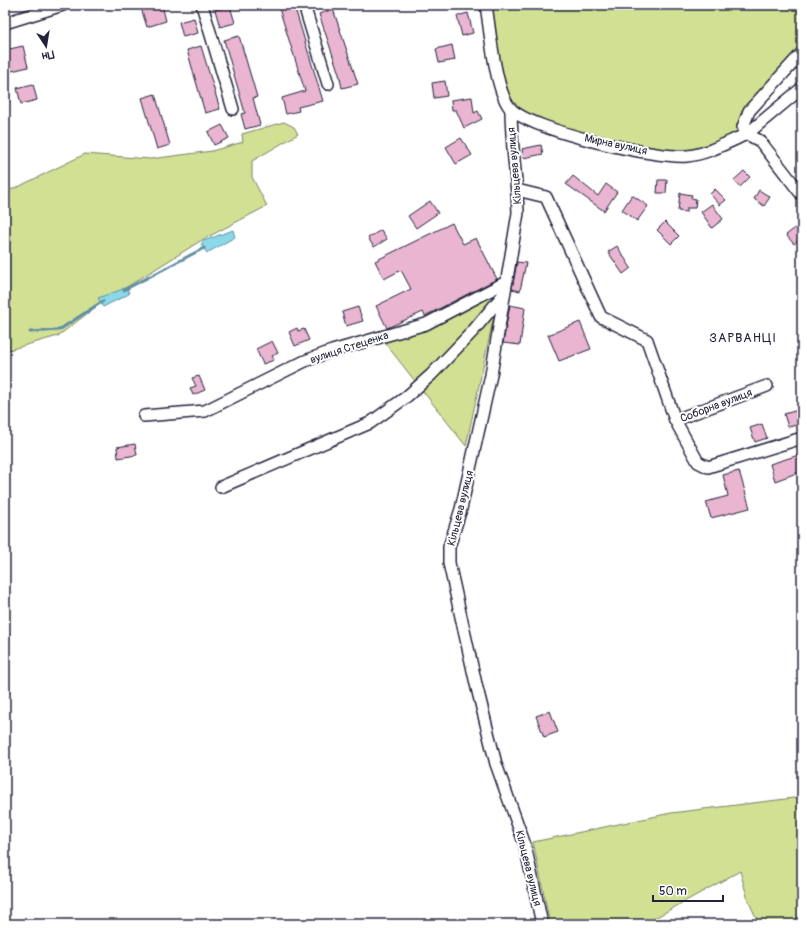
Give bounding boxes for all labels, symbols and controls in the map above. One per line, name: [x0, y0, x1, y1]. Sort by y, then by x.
north arrow: [26, 26, 66, 66]
text: Пн: [40, 48, 55, 63]
street label: Кільцева вулиця: [505, 127, 524, 205]
street label: Мирна вулиця: [583, 131, 648, 157]
street label: вулиця Стеценка: [308, 329, 390, 366]
district label: ЗАРВАНЦІ: [709, 330, 777, 346]
street label: Соборна вулиця: [678, 386, 754, 425]
street label: Кільцева вулиця: [445, 469, 476, 547]
street label: Кільцева вулиця: [513, 829, 544, 907]
scale bar: [653, 877, 723, 903]
text: 50 m: [659, 884, 687, 899]

